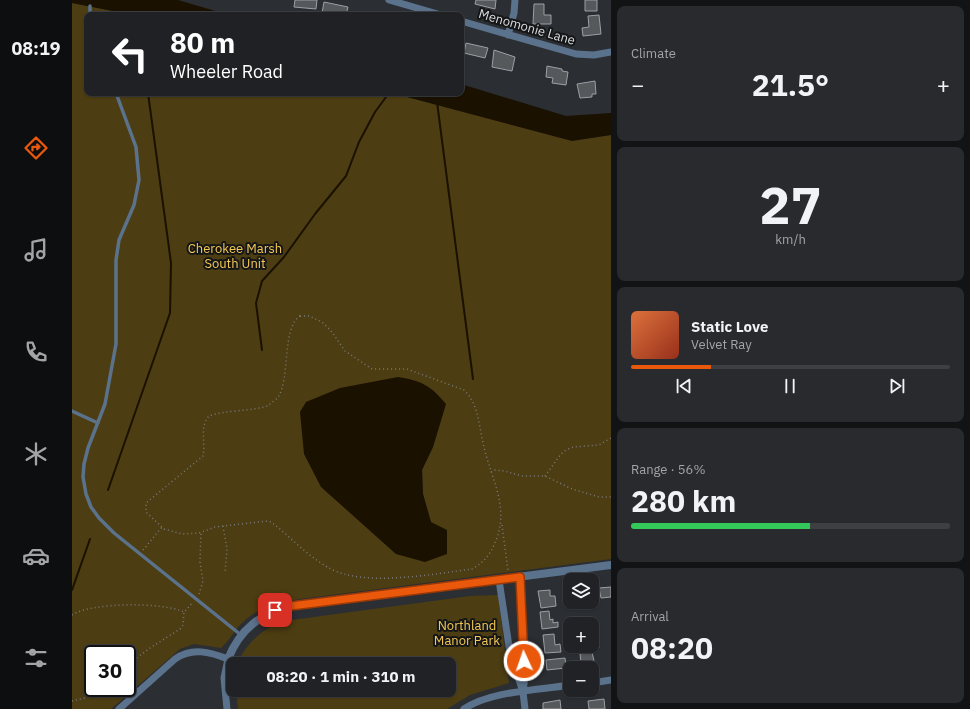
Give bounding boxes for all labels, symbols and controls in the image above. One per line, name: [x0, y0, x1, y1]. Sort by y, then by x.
street label: Menomonie Lane: [477, 5, 577, 49]
text: 80 m: [170, 24, 235, 61]
icon: left: [104, 28, 156, 80]
text: 08:19: [11, 37, 61, 60]
text: Climate: [631, 45, 676, 62]
text: Wheeler Road: [170, 60, 283, 83]
text: 21.5°: [752, 65, 829, 104]
text: −: [631, 70, 644, 99]
text: +: [937, 70, 950, 99]
icon: directions: [22, 134, 50, 162]
text: 27: [759, 171, 822, 238]
text: km/h: [775, 231, 806, 248]
icon: music: [22, 236, 50, 264]
park label: Cherokee Marsh South Unit: [188, 240, 282, 272]
text: Static Love: [691, 317, 768, 336]
text: Velvet Ray: [691, 336, 752, 353]
icon: phone: [22, 338, 50, 366]
icon: previous: [673, 375, 695, 397]
icon: pause: [779, 375, 801, 397]
icon: next: [886, 375, 908, 397]
icon: climate: [22, 440, 50, 468]
text: Range · 56%: [631, 461, 705, 478]
text: 280 km: [631, 481, 736, 520]
icon: car: [22, 542, 50, 570]
map controls: [563, 573, 599, 697]
button: layers: [563, 573, 599, 609]
pin: [258, 593, 292, 627]
icon: arrive: [264, 599, 286, 621]
text: Arrival: [631, 608, 669, 625]
park label: Northland Manor Park: [434, 617, 500, 649]
button: +: [563, 617, 599, 653]
text: 08:20: [631, 628, 713, 667]
position arrow: [503, 640, 545, 682]
icon: filters: [22, 644, 50, 672]
speed limit sign: 30: [84, 645, 136, 697]
button: −: [563, 661, 599, 697]
text: 08:20 · 1 min · 310 m: [267, 667, 415, 686]

